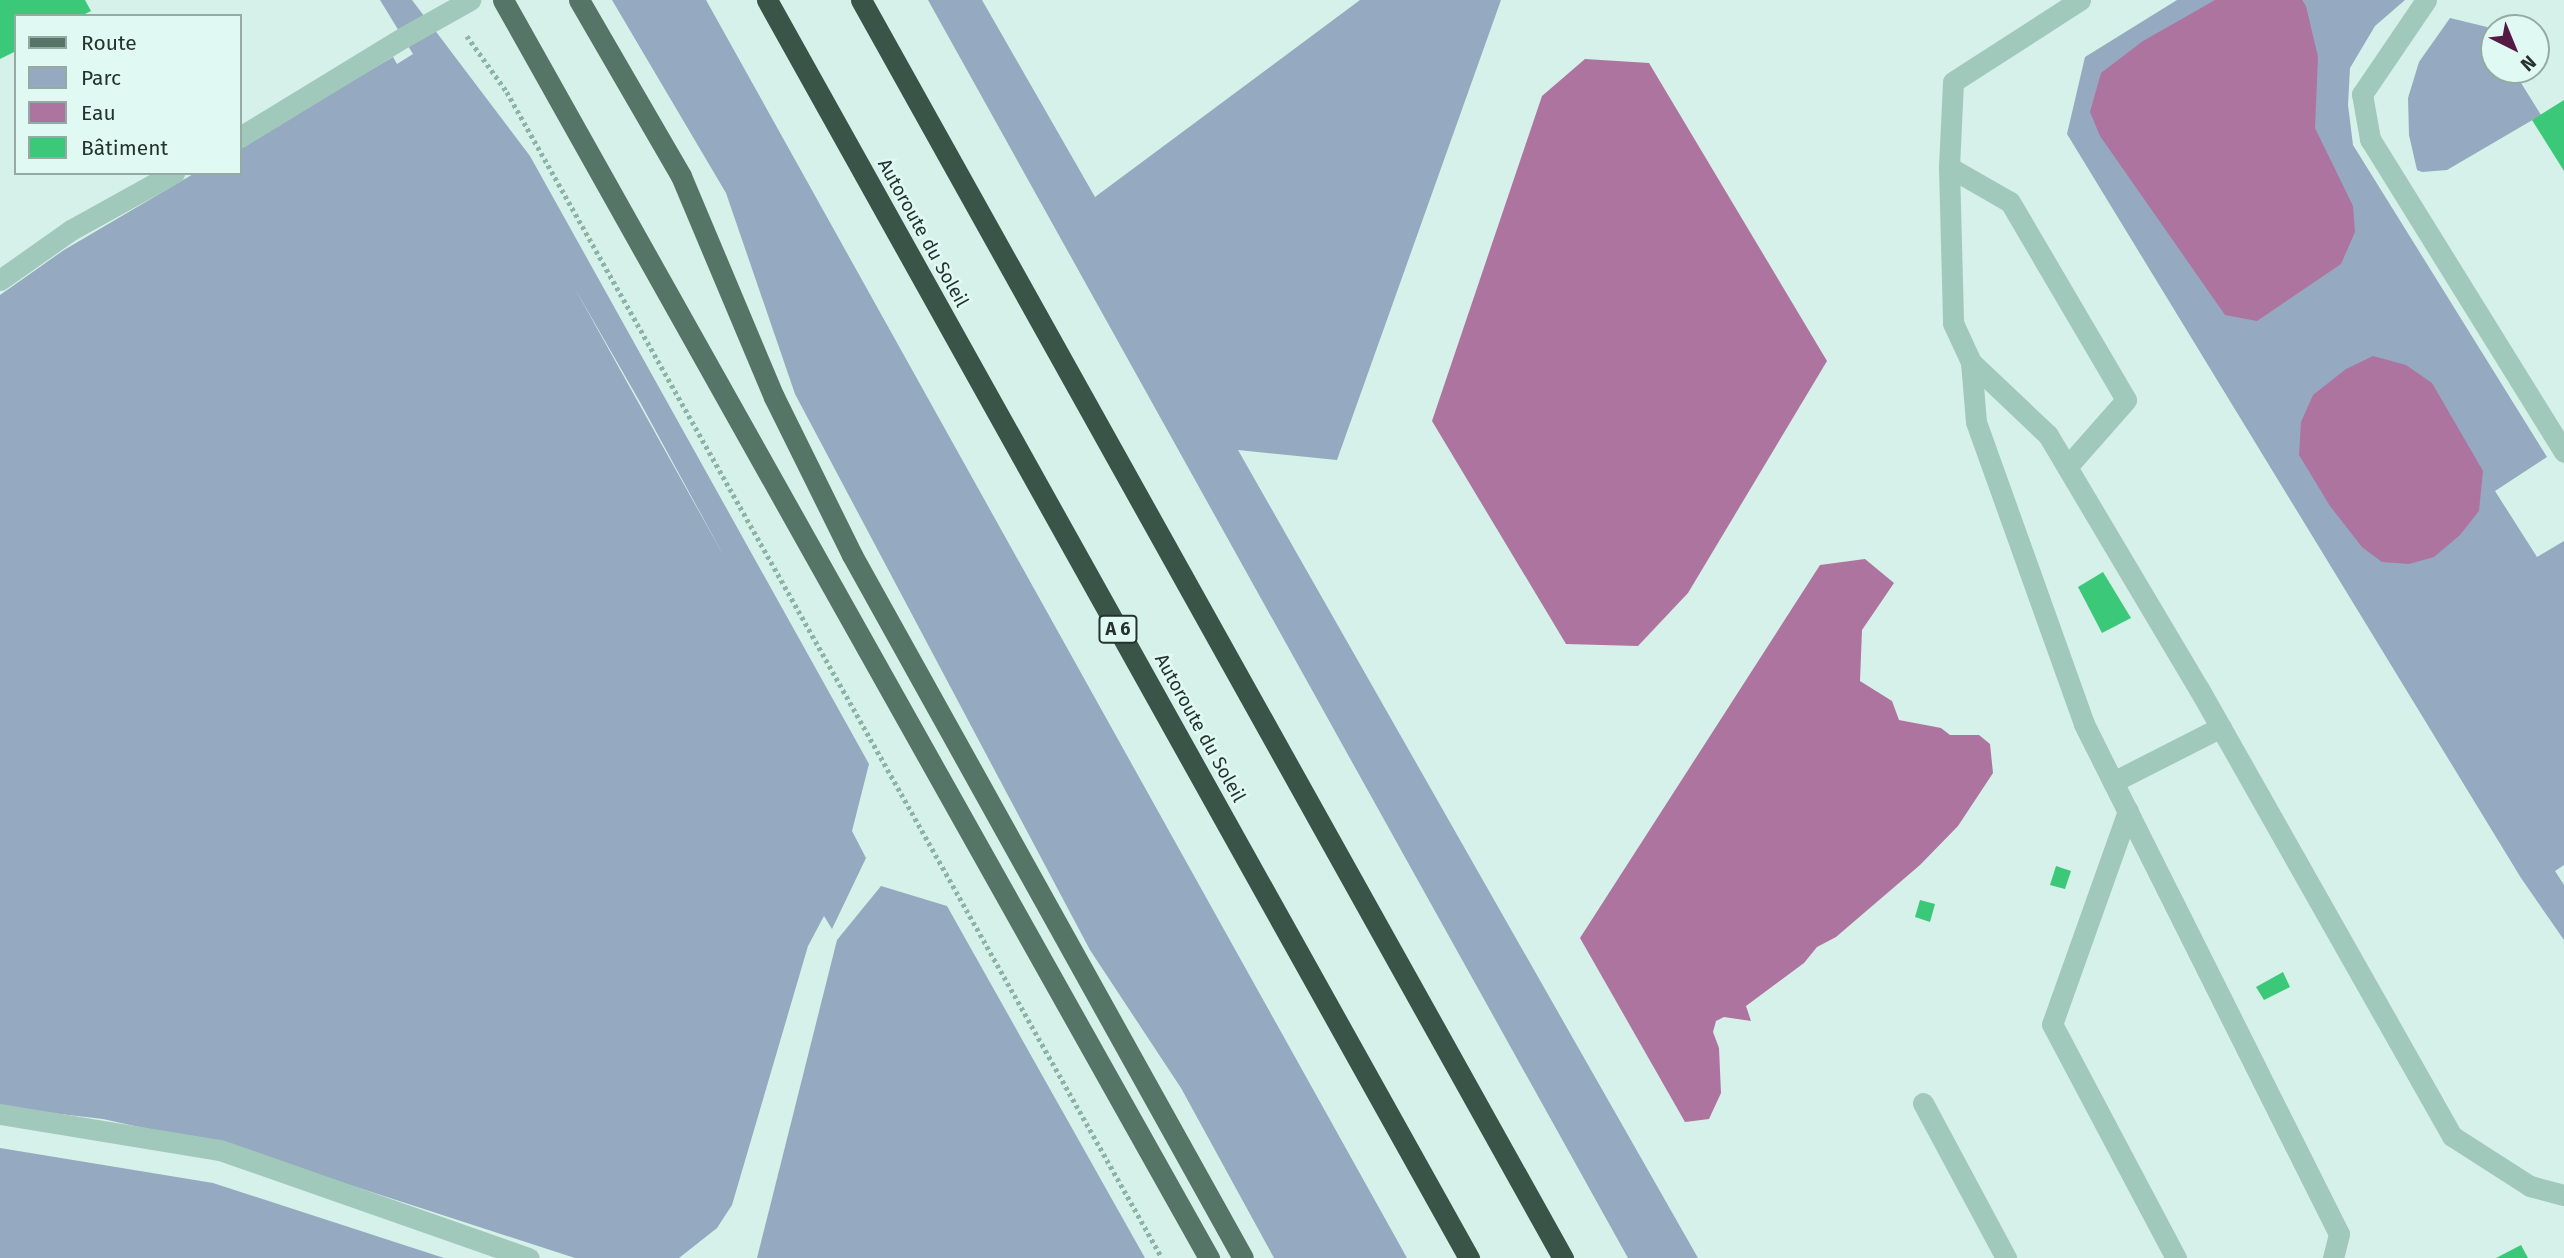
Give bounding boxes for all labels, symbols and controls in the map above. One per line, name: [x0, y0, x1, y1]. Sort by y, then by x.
legend: [14, 14, 242, 175]
north arrow: [2480, 14, 2550, 84]
text: Route: [81, 30, 137, 56]
text: N: [2516, 51, 2541, 76]
text: Parc: [81, 65, 121, 91]
text: Eau: [81, 100, 116, 126]
text: Bâtiment: [81, 135, 168, 161]
street label: Autoroute du Soleil: [873, 155, 973, 311]
road number: A 6: [1097, 614, 1139, 644]
street label: Autoroute du Soleil: [1150, 650, 1250, 806]

